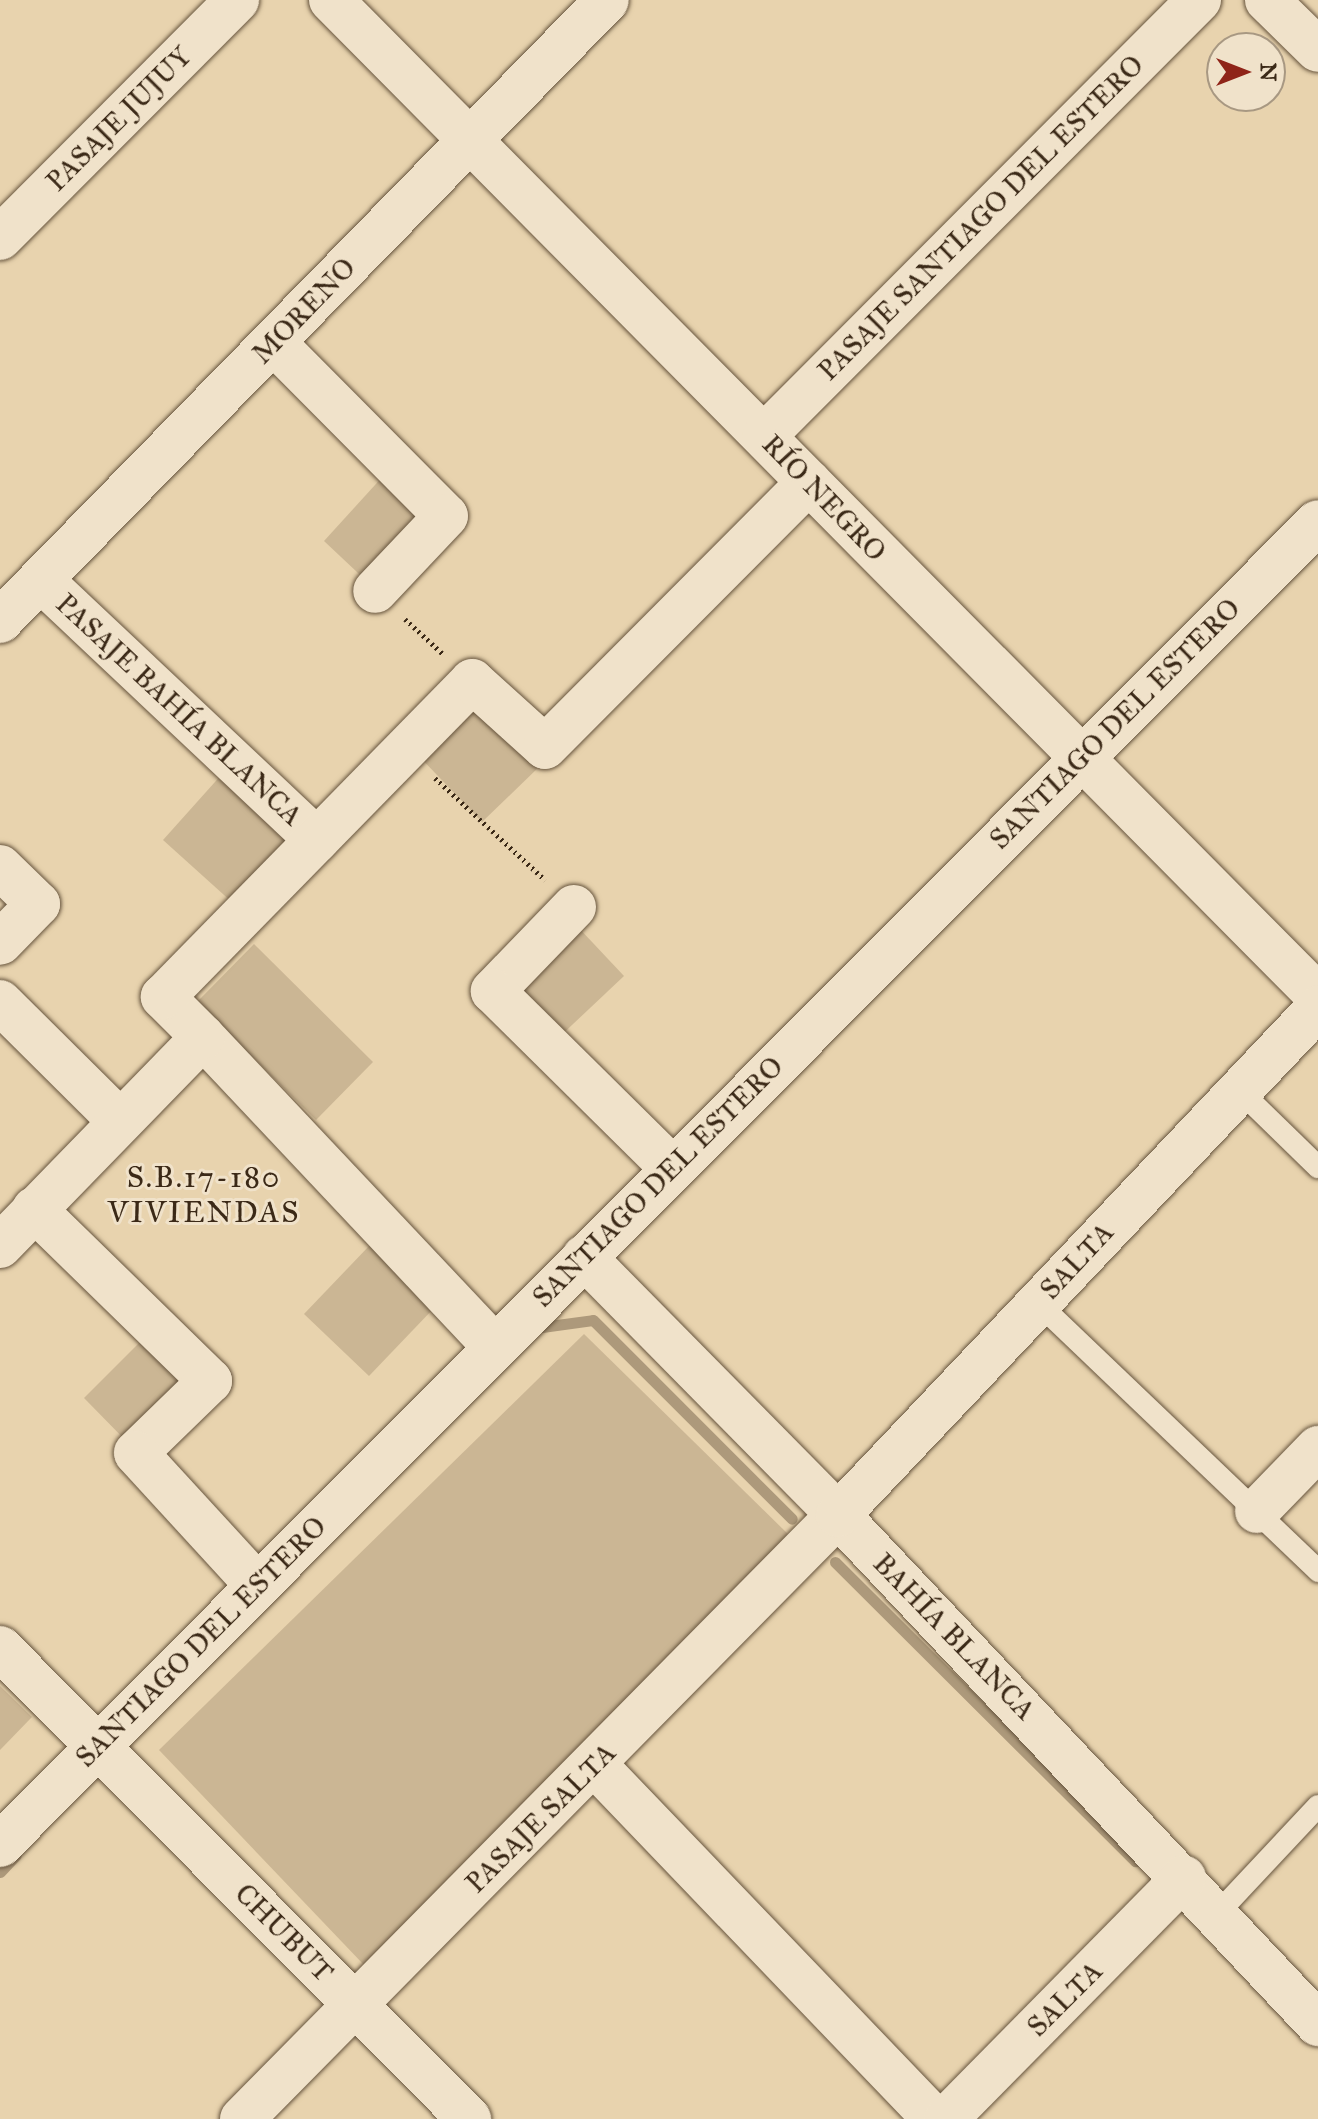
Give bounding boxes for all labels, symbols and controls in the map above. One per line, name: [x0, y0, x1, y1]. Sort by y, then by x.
north arrow: [1206, 32, 1286, 112]
street label: PASAJE JUJUY: [40, 40, 198, 198]
street label: PASAJE SANTIAGO DEL ESTERO: [811, 48, 1151, 388]
text: N: [1255, 63, 1282, 81]
street label: MORENO: [245, 251, 363, 371]
street label: RÍO NEGRO: [755, 428, 893, 568]
street label: PASAJE BAHÍA BLANCA: [49, 587, 309, 833]
street label: SANTIAGO DEL ESTERO: [983, 592, 1247, 856]
street label: SANTIAGO DEL ESTERO: [526, 1050, 790, 1314]
district label: S.B.17-180 VIVIENDAS: [108, 1159, 300, 1230]
street label: SALTA: [1033, 1216, 1121, 1306]
street label: SANTIAGO DEL ESTERO: [69, 1510, 333, 1774]
street label: BAHÍA BLANCA: [866, 1547, 1042, 1727]
street label: PASAJE SALTA: [459, 1736, 623, 1900]
street label: CHUBUT: [228, 1877, 340, 1989]
street label: SALTA: [1020, 1954, 1110, 2044]

